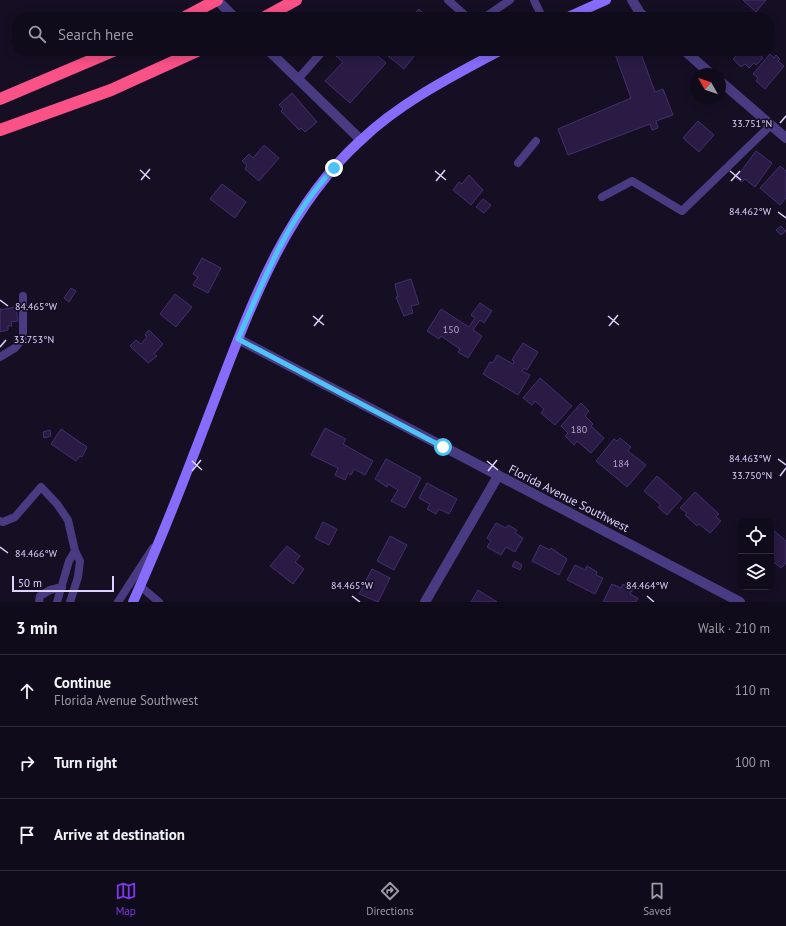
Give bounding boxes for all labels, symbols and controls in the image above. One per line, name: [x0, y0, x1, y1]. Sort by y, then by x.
search box: [12, 12, 774, 56]
icon: search: [26, 23, 48, 45]
text: Search here: [58, 25, 134, 44]
north arrow: [690, 68, 726, 104]
text: 33.751°N: [732, 117, 772, 130]
route end: [325, 159, 343, 177]
text: 84.462°W: [729, 205, 772, 218]
text: 84.465°W: [15, 300, 58, 313]
house number: 150: [443, 323, 460, 336]
text: 33.753°N: [14, 333, 54, 346]
house number: 180: [571, 423, 588, 436]
route start: [434, 438, 452, 456]
text: 84.463°W: [729, 452, 772, 465]
house number: 184: [613, 457, 630, 470]
street label: Florida Avenue Southwest: [506, 461, 632, 535]
text: 33.750°N: [732, 469, 772, 482]
map controls: [738, 518, 774, 590]
button: locate: [738, 518, 774, 554]
text: 84.466°W: [15, 547, 58, 560]
button: layers: [738, 554, 774, 590]
scale bar: [12, 574, 114, 593]
text: 50 m: [18, 576, 42, 590]
text: 84.465°W: [331, 579, 374, 592]
text: 84.464°W: [626, 579, 669, 592]
text: 3 min: [16, 617, 57, 639]
text: Walk · 210 m: [698, 620, 770, 637]
text: Continue: [54, 673, 111, 692]
icon: ahead: [16, 680, 38, 702]
text: 110 m: [735, 682, 770, 699]
text: Florida Avenue Southwest: [54, 692, 198, 709]
icon: right: [16, 752, 38, 774]
text: Turn right: [54, 753, 117, 772]
text: 100 m: [735, 754, 770, 771]
icon: arrive: [16, 824, 38, 846]
text: Arrive at destination: [54, 825, 185, 844]
tab: Map: [115, 880, 137, 918]
tab: Directions: [366, 880, 414, 918]
tab: Saved: [643, 880, 671, 918]

